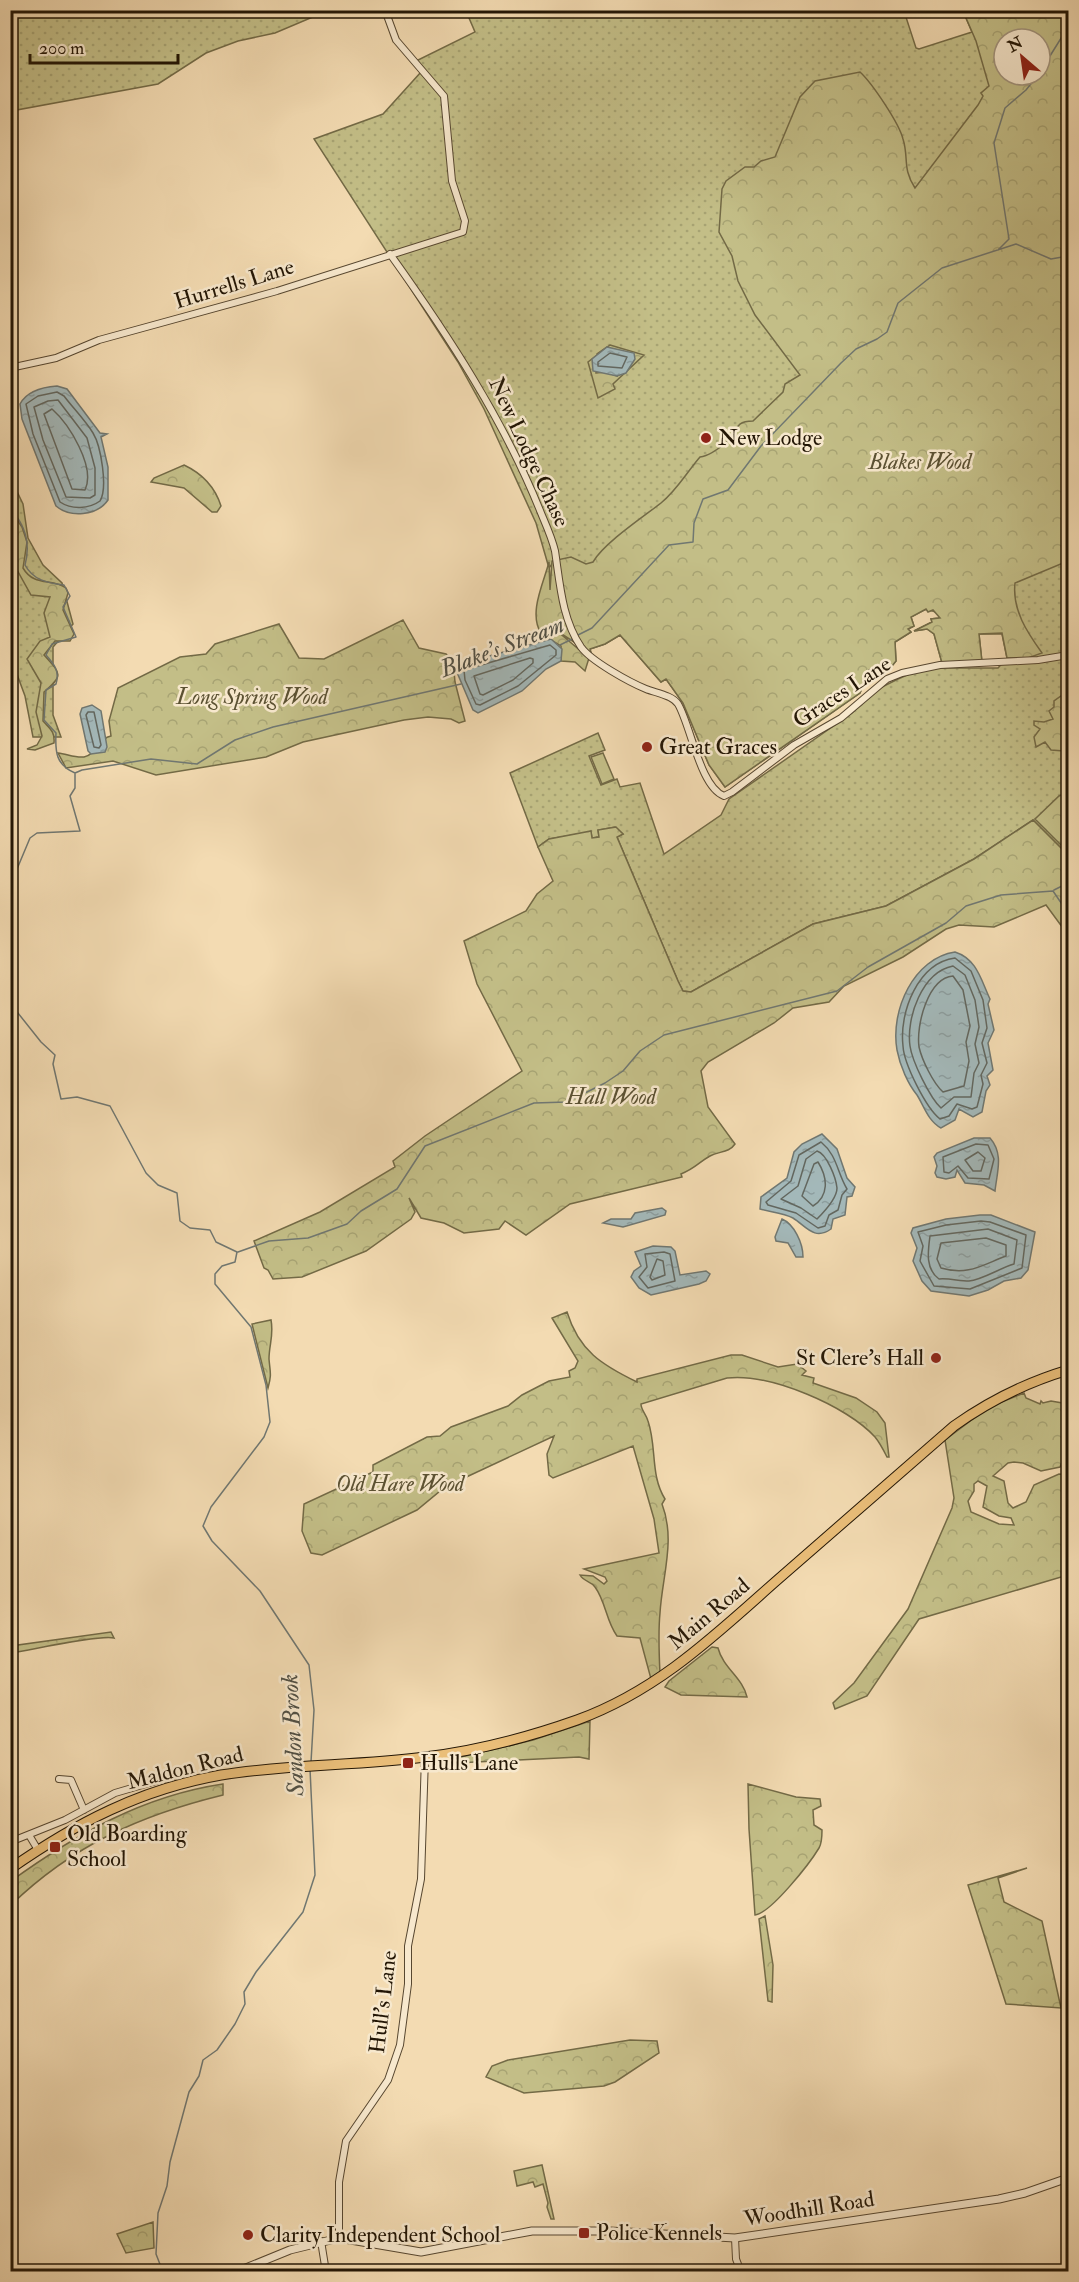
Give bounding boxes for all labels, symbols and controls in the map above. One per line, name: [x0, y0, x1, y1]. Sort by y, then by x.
scale bar: [30, 27, 178, 65]
north arrow: [992, 27, 1052, 87]
text: N: [1003, 32, 1027, 57]
text: 200 m: [39, 37, 84, 60]
street label: Hurrells Lane: [171, 253, 297, 315]
street label: New Lodge Chase: [482, 373, 576, 531]
place label: New Lodge: [718, 424, 822, 452]
marker: New Lodge: [699, 431, 713, 445]
park label: Blakes Wood: [868, 448, 973, 476]
water label: Blake's Stream: [435, 609, 568, 685]
street label: Graces Lane: [788, 650, 896, 734]
park label: Long Spring Wood: [175, 683, 329, 711]
place label: Great Graces: [659, 733, 777, 761]
marker: Great Graces: [640, 740, 654, 754]
park label: Hall Wood: [565, 1083, 658, 1111]
place label: St Clere's Hall: [796, 1344, 924, 1372]
marker: St Clere's Hall: [929, 1351, 943, 1365]
park label: Old Hare Wood: [336, 1470, 466, 1498]
street label: Main Road: [662, 1572, 756, 1656]
water label: Sandon Brook: [274, 1673, 312, 1798]
street label: Maldon Road: [124, 1740, 246, 1796]
place label: Hulls Lane: [420, 1749, 518, 1777]
marker: Hulls Lane: [401, 1756, 415, 1770]
place label: Old Boarding School: [67, 1820, 188, 1873]
marker: Old Boarding School: [48, 1840, 62, 1854]
street label: Hull's Lane: [363, 1949, 403, 2055]
street label: Woodhill Road: [741, 2185, 876, 2233]
place label: Police Kennels: [596, 2219, 722, 2247]
place label: Clarity Independent School: [260, 2221, 501, 2250]
marker: Police Kennels: [577, 2226, 591, 2240]
marker: Clarity Independent School: [241, 2228, 255, 2242]

